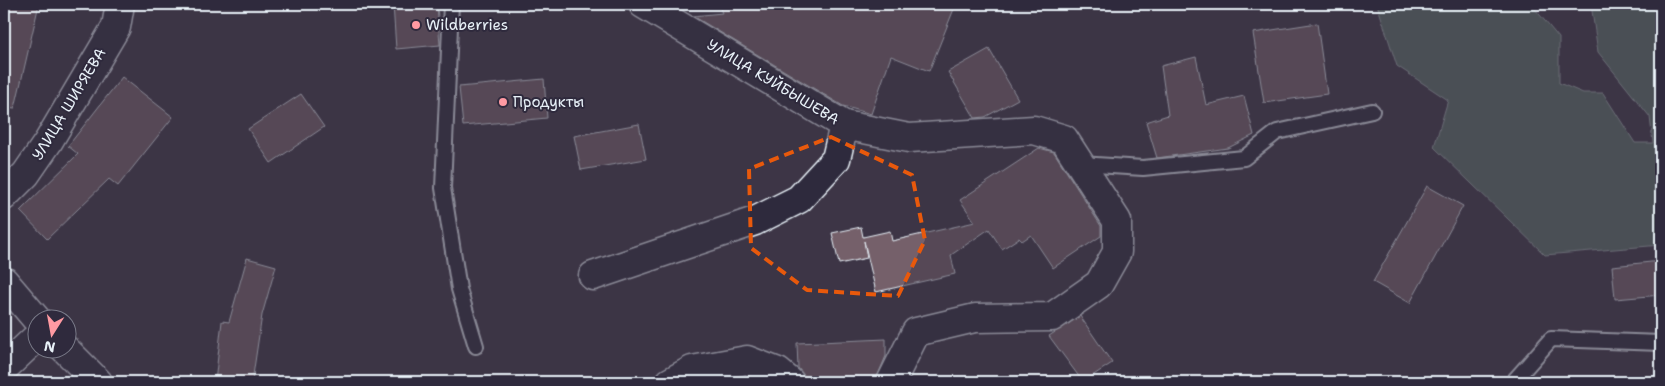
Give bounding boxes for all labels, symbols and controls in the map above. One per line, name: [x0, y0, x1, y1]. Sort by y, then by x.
place label: Wildberries: [426, 15, 508, 35]
marker: Wildberries: [410, 19, 422, 31]
street label: УЛИЦА КУЙБЫШЕВА: [703, 34, 843, 130]
street label: УЛИЦА ШИРЯЕВА: [28, 44, 111, 164]
place label: Продукты: [513, 92, 584, 112]
marker: Продукты: [497, 96, 509, 108]
north arrow: [28, 308, 78, 358]
text: N: [42, 337, 57, 357]

